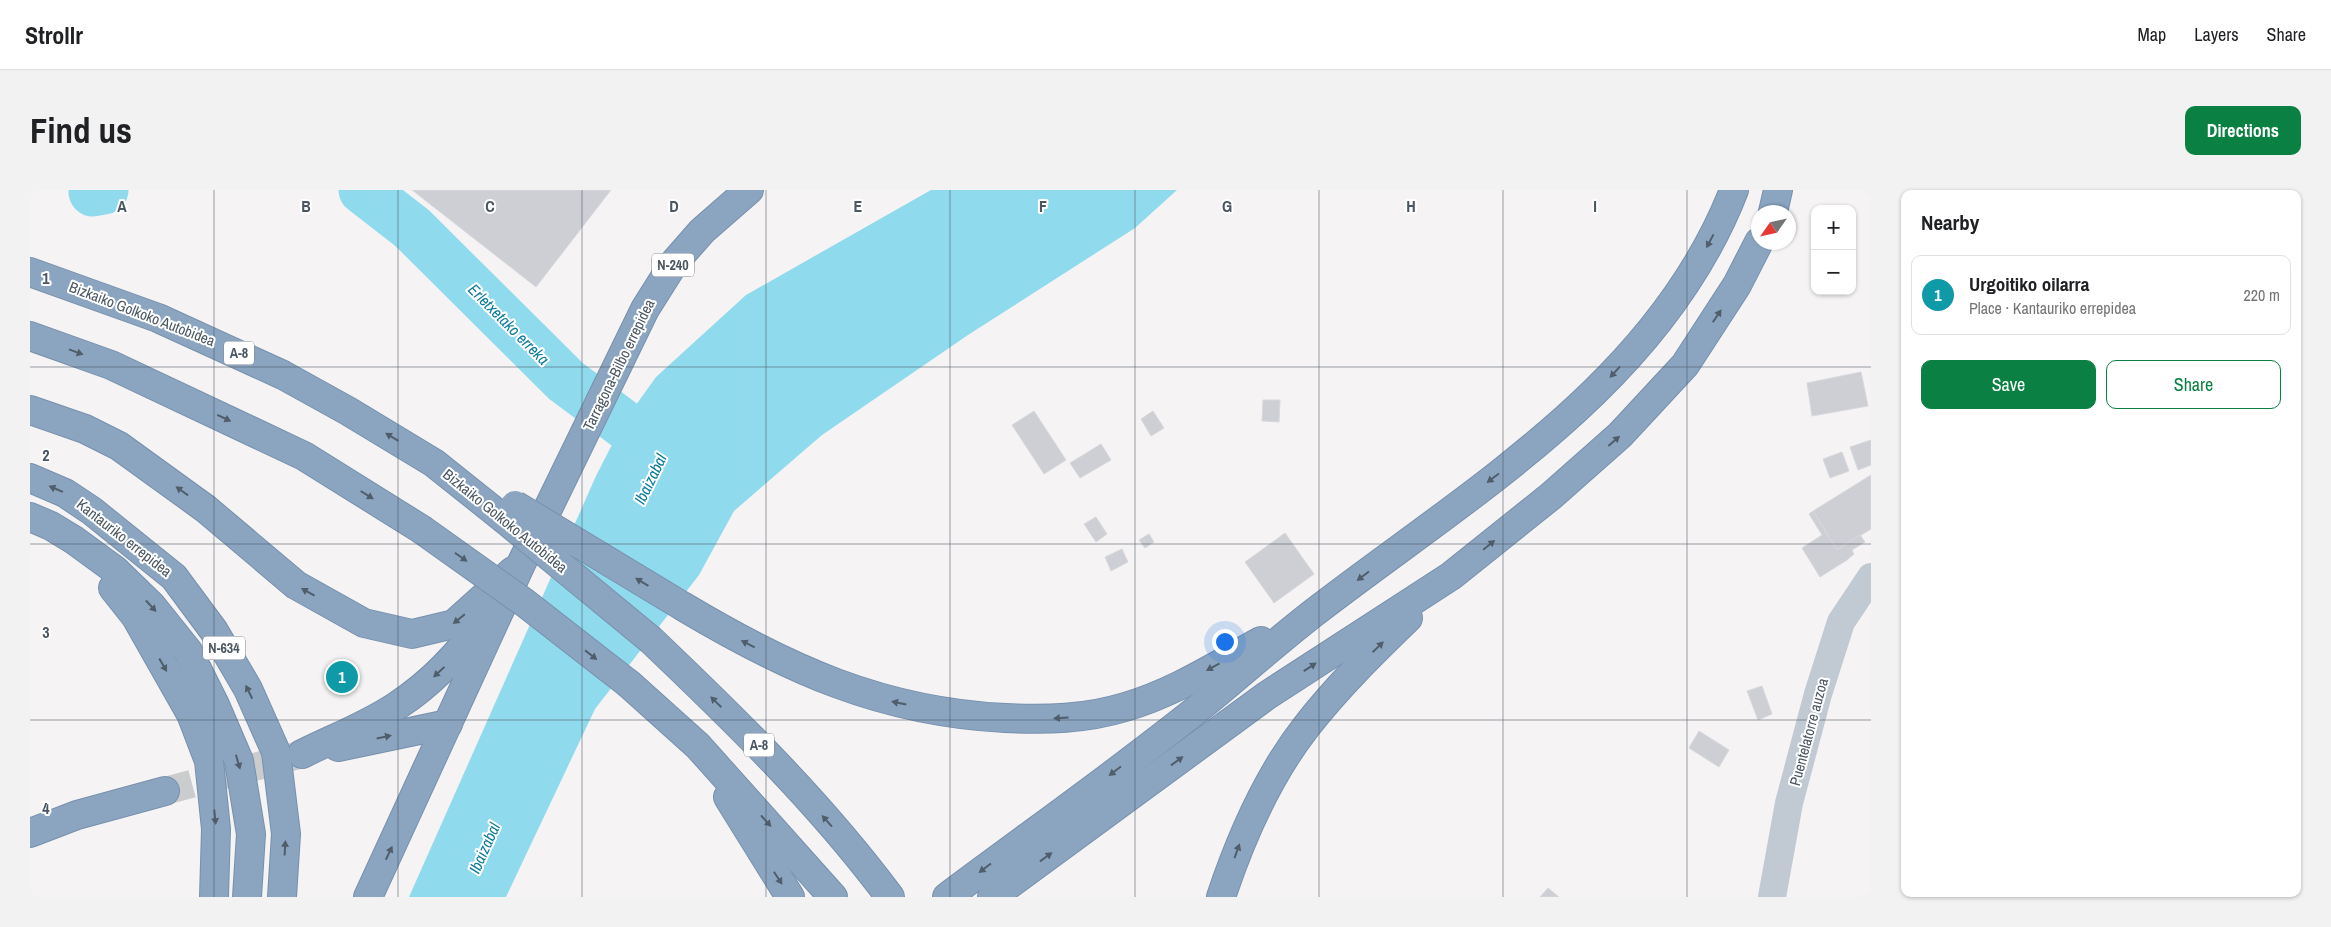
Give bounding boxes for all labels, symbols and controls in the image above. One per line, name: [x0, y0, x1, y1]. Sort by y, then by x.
text: Strollr: [25, 19, 83, 51]
text: Map: [2138, 22, 2166, 47]
text: Layers: [2194, 22, 2239, 47]
text: Share: [2267, 22, 2306, 47]
button: Directions: [2185, 106, 2301, 155]
text: Find us: [30, 107, 132, 154]
text: A: [117, 195, 127, 217]
text: B: [301, 195, 311, 217]
text: C: [485, 195, 495, 217]
text: D: [669, 195, 679, 217]
text: E: [854, 195, 863, 217]
text: F: [1039, 195, 1047, 217]
text: G: [1222, 195, 1232, 217]
text: H: [1406, 195, 1416, 217]
text: I: [1593, 195, 1597, 217]
north arrow: [1751, 205, 1796, 250]
map controls: [1811, 205, 1856, 295]
button: +: [1811, 205, 1856, 250]
text: Nearby: [1921, 208, 1979, 237]
one-way arrow: [1706, 233, 1714, 248]
button: −: [1811, 250, 1856, 295]
road number: N-240: [652, 254, 694, 276]
text: 1: [42, 267, 50, 289]
text: Urgoitiko oilarra: [1969, 271, 2089, 297]
street label: Bizkaiko Golkoko Autobidea: [66, 276, 218, 351]
water label: Erletxetako erreka: [464, 279, 554, 369]
text: 1: [1934, 284, 1942, 306]
text: 220 m: [2244, 284, 2280, 306]
street label: Tarragona-Bilbo errepidea: [578, 295, 660, 434]
text: Place · Kantauriko errepidea: [1969, 297, 2136, 319]
one-way arrow: [1712, 310, 1722, 323]
road number: A-8: [224, 342, 254, 364]
one-way arrow: [69, 348, 84, 356]
button: Save: [1921, 360, 2096, 409]
button: Share: [2106, 360, 2281, 409]
one-way arrow: [1609, 365, 1621, 377]
one-way arrow: [217, 414, 231, 422]
one-way arrow: [386, 433, 399, 442]
one-way arrow: [1607, 435, 1619, 447]
text: 2: [42, 444, 50, 466]
water label: Ibaizabal: [628, 449, 672, 508]
street label: Bizkaiko Golkoko Autobidea: [439, 464, 572, 578]
one-way arrow: [1486, 473, 1500, 483]
one-way arrow: [49, 485, 63, 493]
one-way arrow: [175, 486, 188, 496]
one-way arrow: [361, 490, 374, 500]
street label: Kantauriko errepidea: [72, 494, 176, 582]
one-way arrow: [1482, 540, 1495, 551]
one-way arrow: [454, 552, 468, 562]
one-way arrow: [1357, 570, 1370, 581]
one-way arrow: [636, 577, 649, 586]
one-way arrow: [302, 588, 315, 597]
one-way arrow: [145, 599, 157, 611]
one-way arrow: [452, 614, 465, 625]
text: 3: [42, 621, 50, 643]
your location: [1212, 629, 1238, 655]
road number: N-634: [203, 636, 245, 659]
one-way arrow: [741, 640, 756, 648]
one-way arrow: [1372, 641, 1384, 653]
one-way arrow: [584, 649, 597, 660]
pin: 1: [326, 658, 358, 696]
one-way arrow: [159, 659, 168, 672]
one-way arrow: [1303, 662, 1317, 672]
one-way arrow: [1206, 663, 1220, 671]
one-way arrow: [434, 666, 446, 678]
street label: Puentelatorre auzoa: [1784, 676, 1833, 788]
one-way arrow: [245, 685, 253, 699]
one-way arrow: [710, 696, 722, 708]
one-way arrow: [892, 699, 907, 707]
one-way arrow: [1052, 715, 1068, 723]
one-way arrow: [377, 733, 392, 741]
road number: A-8: [744, 734, 774, 756]
one-way arrow: [235, 754, 243, 769]
one-way arrow: [1170, 756, 1184, 766]
one-way arrow: [1108, 766, 1122, 776]
text: 4: [42, 797, 50, 819]
one-way arrow: [211, 809, 219, 825]
one-way arrow: [760, 815, 772, 827]
one-way arrow: [821, 815, 833, 827]
water label: Ibaizabal: [463, 818, 505, 877]
one-way arrow: [281, 840, 289, 856]
one-way arrow: [1233, 843, 1241, 858]
one-way arrow: [385, 846, 393, 860]
one-way arrow: [1039, 852, 1053, 862]
one-way arrow: [979, 863, 992, 874]
one-way arrow: [773, 871, 782, 884]

